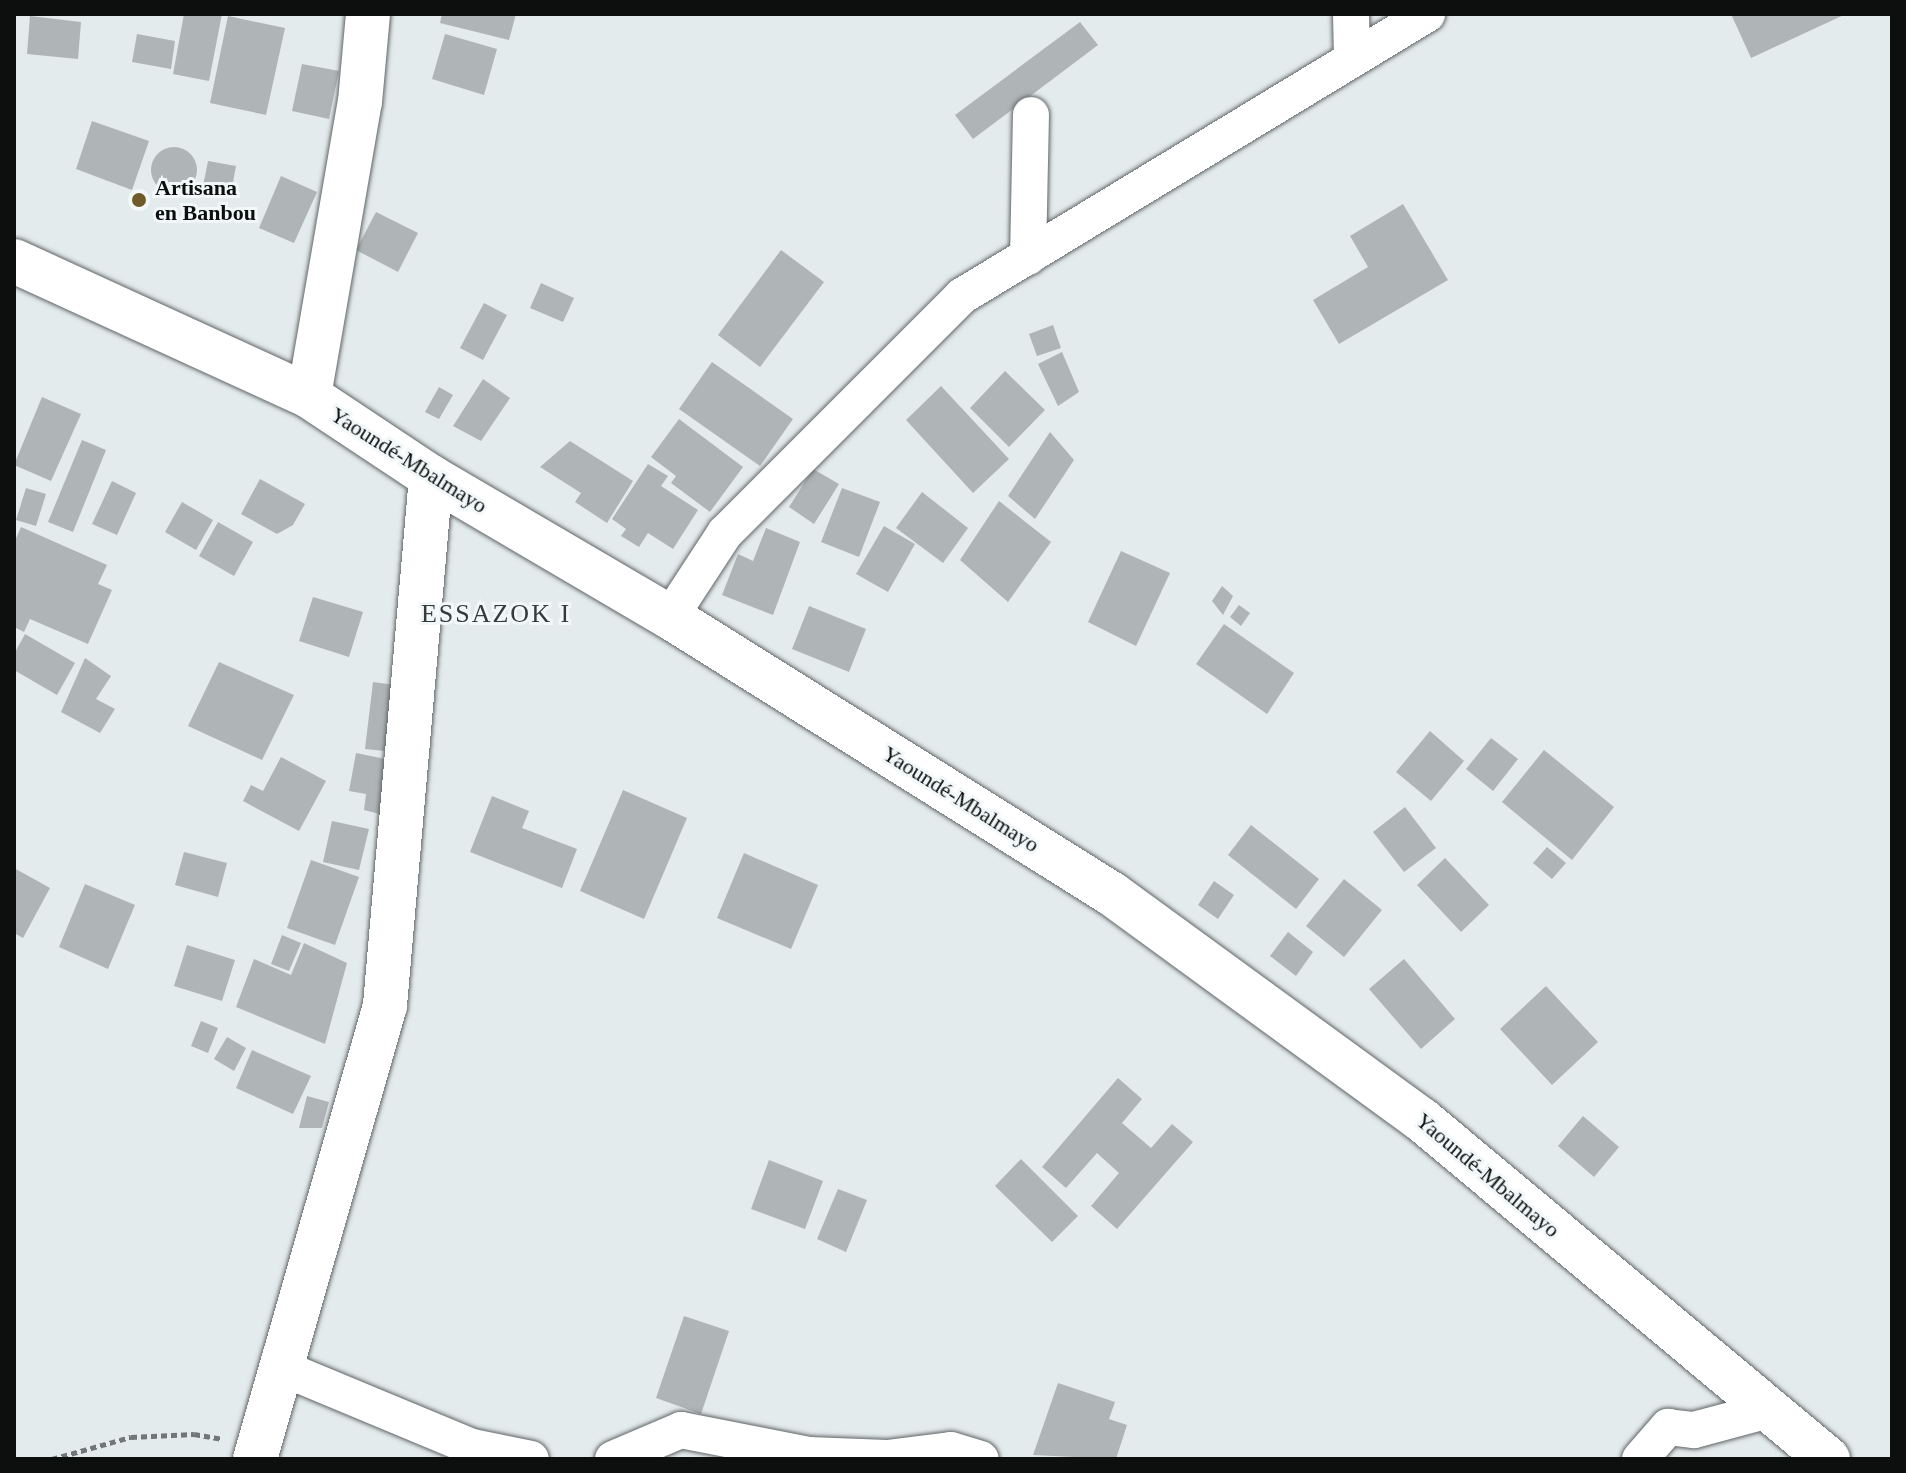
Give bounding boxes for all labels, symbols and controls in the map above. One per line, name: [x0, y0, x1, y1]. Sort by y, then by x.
place label: Artisana en Banbou: [155, 174, 256, 226]
marker: Artisana en Banbou: [130, 191, 148, 209]
street label: Yaoundé-Mbalmayo: [326, 401, 492, 519]
district label: ESSAZOK I: [421, 598, 571, 630]
street label: Yaoundé-Mbalmayo: [878, 740, 1044, 858]
street label: Yaoundé-Mbalmayo: [1411, 1107, 1565, 1243]

